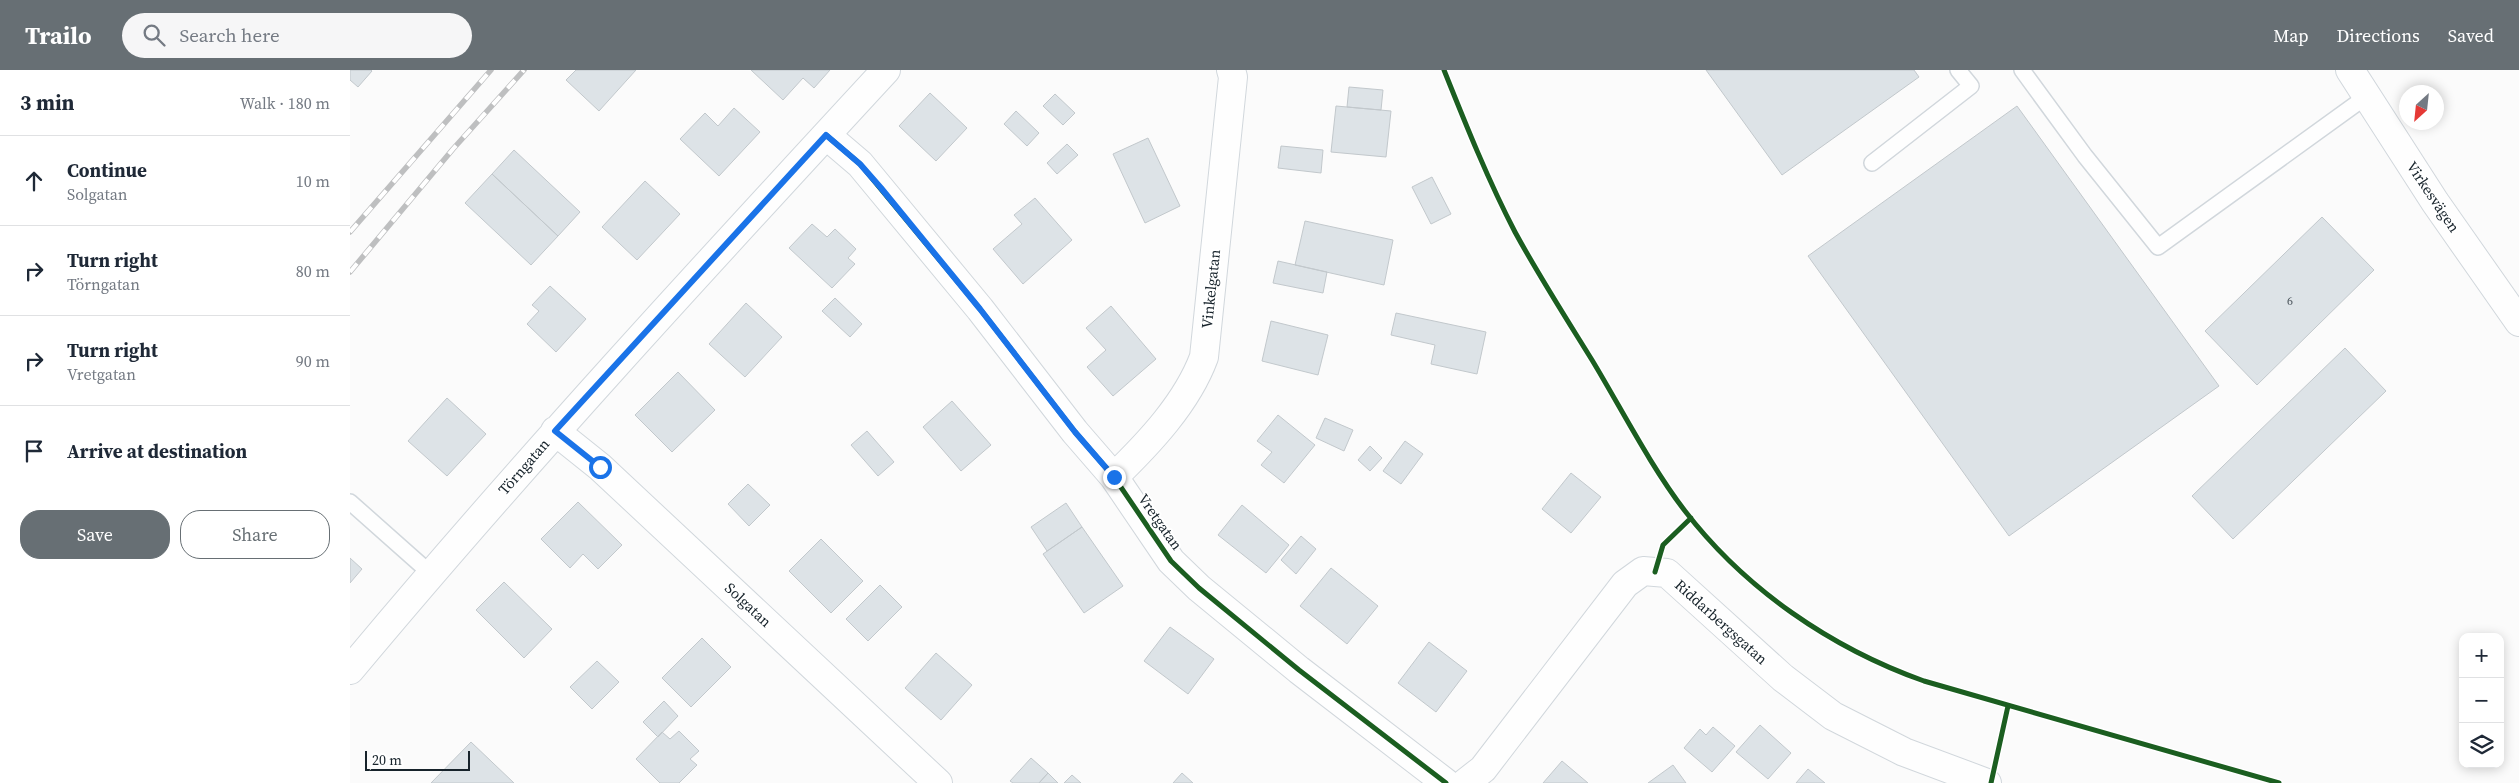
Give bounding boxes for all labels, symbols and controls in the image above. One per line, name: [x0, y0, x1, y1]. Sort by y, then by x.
search box: [122, 13, 472, 58]
text: Trailo: [25, 19, 92, 52]
icon: search: [140, 21, 168, 49]
text: Search here: [180, 22, 280, 48]
text: Map: [2273, 23, 2309, 48]
text: Directions: [2337, 23, 2420, 48]
text: Saved: [2448, 23, 2494, 48]
north arrow: [2399, 85, 2444, 130]
text: 3 min: [20, 88, 75, 117]
text: Walk · 180 m: [240, 92, 330, 114]
text: Continue: [67, 157, 147, 183]
street label: Virkesvägen: [2402, 157, 2465, 236]
icon: ahead: [20, 167, 48, 195]
text: 10 m: [296, 170, 330, 192]
text: Solgatan: [67, 183, 128, 205]
text: Turn right: [67, 247, 158, 273]
street label: Vinkelgatan: [1196, 248, 1225, 330]
icon: right: [20, 257, 48, 285]
text: 80 m: [296, 260, 330, 282]
text: Törngatan: [67, 273, 140, 295]
house number: 6: [2287, 293, 2293, 309]
text: Turn right: [67, 337, 158, 363]
icon: right: [20, 347, 48, 375]
text: 90 m: [296, 350, 330, 372]
text: Vretgatan: [67, 363, 136, 385]
street label: Törngatan: [493, 434, 554, 499]
icon: arrive: [20, 437, 48, 465]
text: Arrive at destination: [67, 438, 247, 464]
route start: [589, 456, 612, 479]
route end: [1103, 466, 1126, 489]
street label: Vretgatan: [1133, 489, 1188, 554]
button: Save: [20, 510, 170, 559]
button: Share: [180, 510, 330, 559]
street label: Riddarbergsgatan: [1670, 574, 1772, 669]
street label: Solgatan: [720, 578, 776, 632]
map controls: [2459, 633, 2504, 768]
button: +: [2459, 633, 2504, 678]
button: −: [2459, 678, 2504, 723]
button: layers: [2459, 723, 2504, 768]
scale bar: [365, 748, 470, 771]
text: 20 m: [372, 750, 402, 770]

